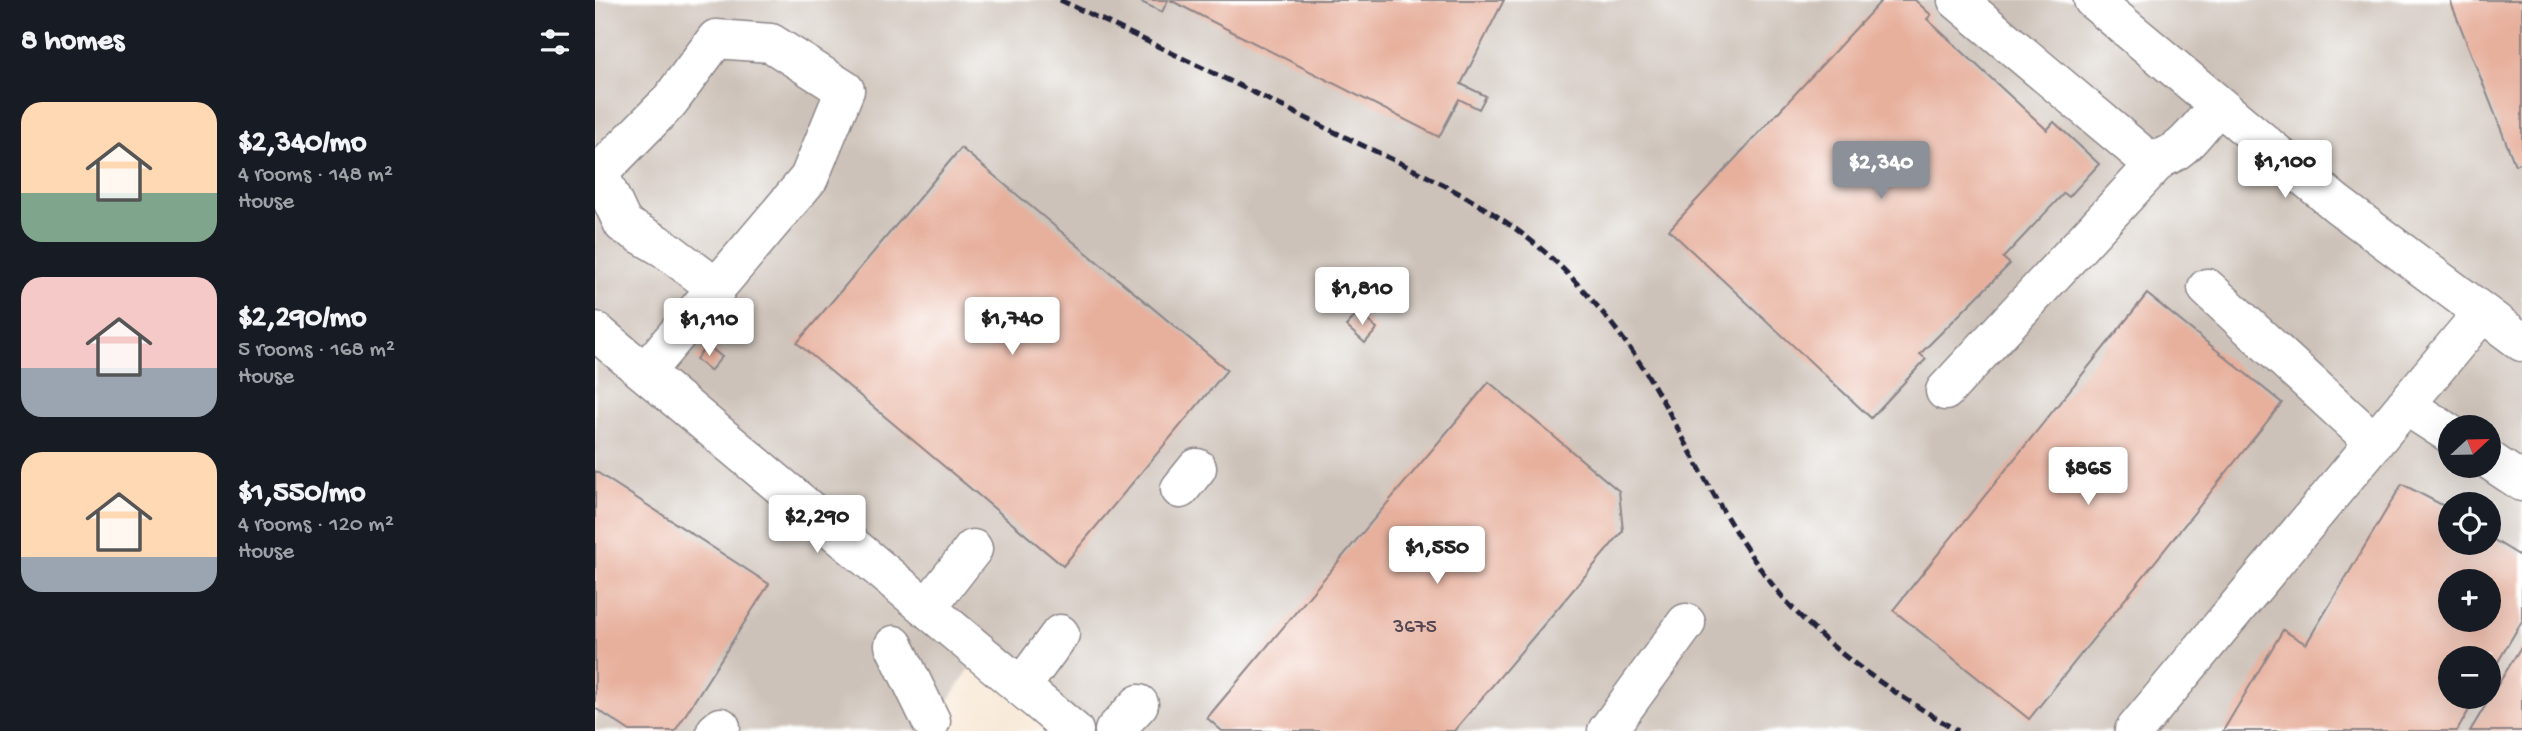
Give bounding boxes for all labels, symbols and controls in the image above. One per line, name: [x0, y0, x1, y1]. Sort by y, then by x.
icon: filters: [536, 23, 574, 61]
text: 8 homes: [21, 25, 124, 60]
text: $2,340/mo: [238, 127, 366, 162]
icon: home: [77, 130, 161, 214]
pin: $1,100: [2228, 140, 2342, 200]
pin: $2,340: [1824, 142, 1938, 201]
text: $1,100: [2254, 149, 2316, 176]
text: $2,340: [1849, 150, 1913, 177]
text: 4 rooms · 148 m²: [238, 162, 393, 189]
text: House: [238, 189, 294, 216]
pin: $1,810: [1305, 268, 1419, 327]
text: $1,810: [1331, 276, 1393, 303]
pin: $1,110: [652, 298, 766, 358]
pin: $1,740: [955, 298, 1069, 357]
text: $2,290/mo: [238, 302, 366, 337]
icon: home: [77, 305, 161, 389]
text: $1,740: [981, 306, 1043, 333]
text: $1,110: [680, 307, 738, 334]
text: 5 rooms · 168 m²: [238, 337, 395, 364]
text: House: [238, 364, 294, 391]
north arrow: [2438, 415, 2501, 478]
map controls: [2438, 415, 2501, 709]
pin: $865: [2047, 448, 2129, 507]
text: $865: [2065, 456, 2111, 483]
text: $1,550/mo: [238, 477, 366, 512]
icon: home: [77, 480, 161, 564]
button: locate: [2438, 492, 2501, 555]
pin: $2,290: [760, 496, 874, 555]
text: $2,290: [785, 504, 849, 531]
text: 4 rooms · 120 m²: [238, 512, 394, 539]
pin: $1,550: [1380, 526, 1494, 586]
text: $1,550: [1405, 535, 1469, 562]
text: House: [238, 539, 294, 566]
button: +: [2438, 569, 2501, 632]
house number: 3675: [1392, 616, 1437, 641]
button: −: [2438, 646, 2501, 709]

